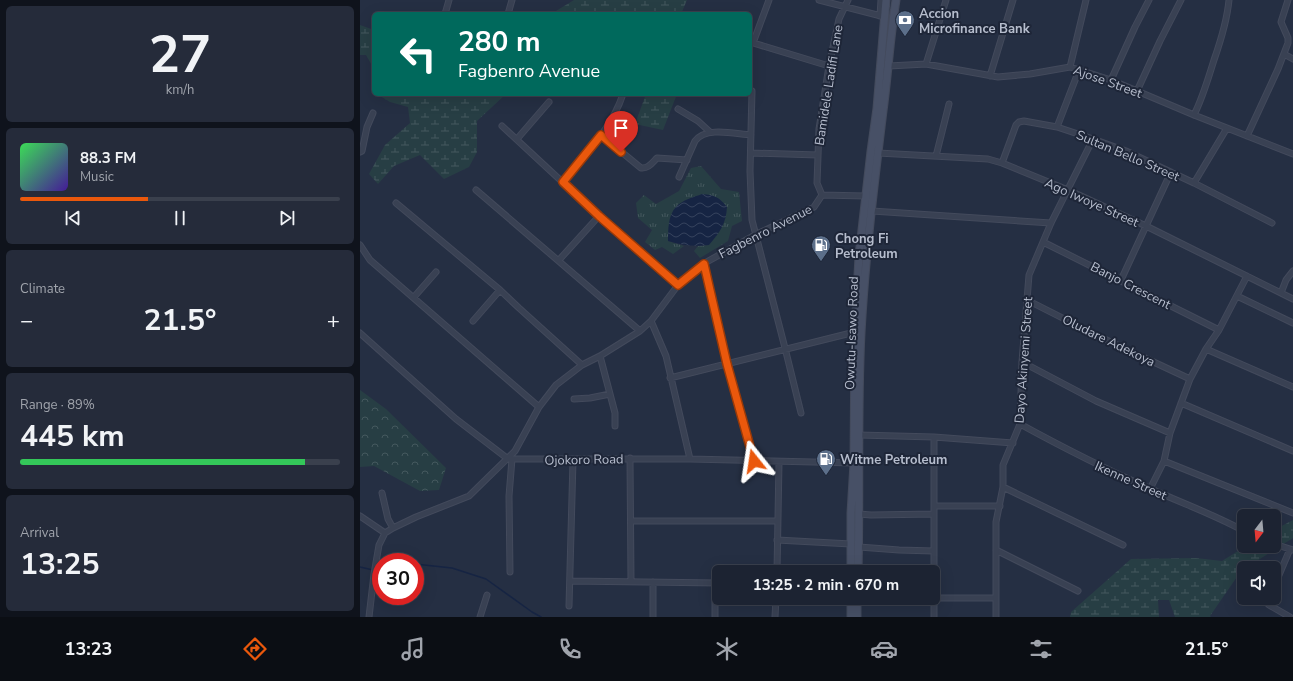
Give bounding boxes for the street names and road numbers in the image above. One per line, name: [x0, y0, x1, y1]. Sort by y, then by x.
street label: Bamidele Ladifi Lane: [811, 24, 847, 147]
street label: Ajose Street: [1071, 61, 1145, 103]
street label: Sultan Bello Street: [1073, 126, 1182, 186]
street label: Ago Iwoye Street: [1042, 174, 1142, 232]
street label: Fagbenro Avenue: [716, 201, 815, 263]
street label: Banjo Crescent: [1087, 258, 1174, 314]
street label: Owutu-Isawo Road: [841, 276, 863, 390]
street label: Dayo Akinyemi Street: [1011, 296, 1037, 424]
street label: Oludare Adekoya: [1059, 311, 1158, 371]
street label: Ojokoro Road: [544, 450, 624, 470]
street label: Ikenne Street: [1092, 457, 1170, 505]

